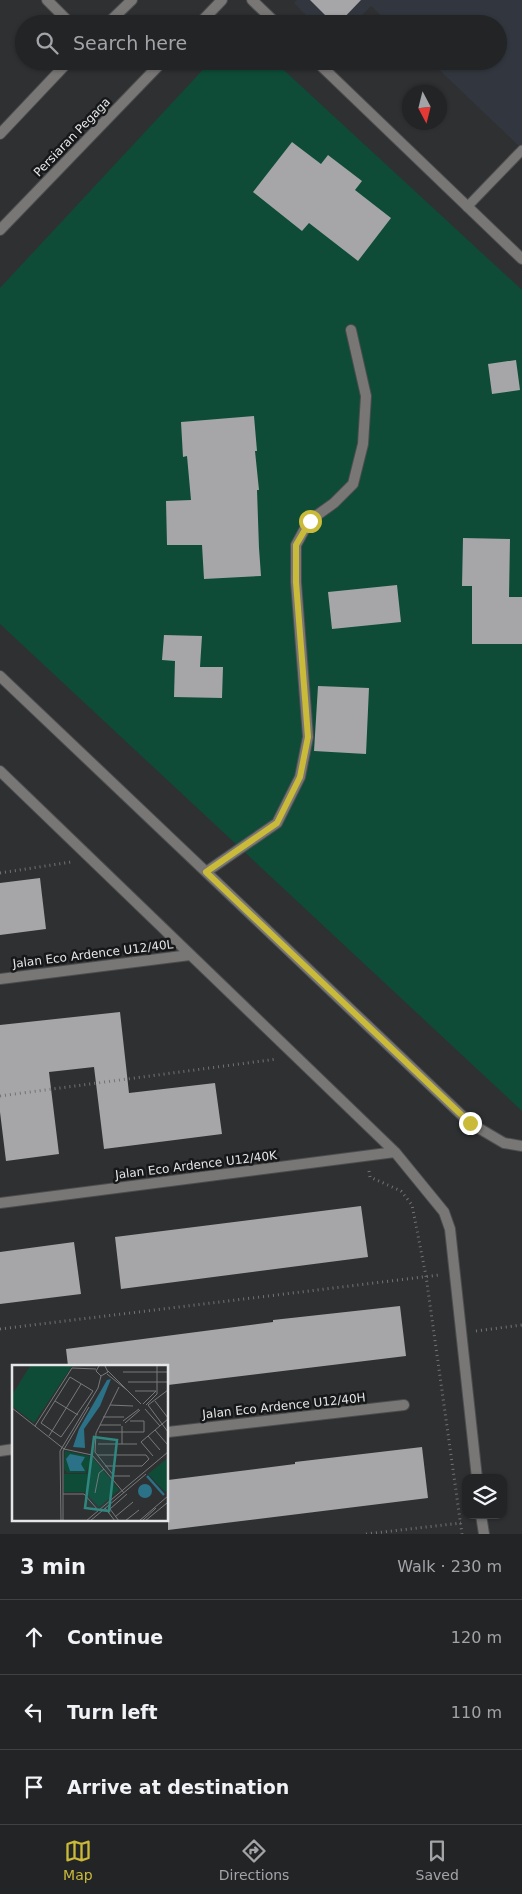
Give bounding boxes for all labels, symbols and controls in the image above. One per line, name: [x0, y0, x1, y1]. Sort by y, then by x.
search box: [15, 15, 507, 70]
icon: search: [33, 29, 61, 57]
text: Search here: [73, 32, 187, 54]
north arrow: [402, 85, 447, 130]
street label: Persiaran Pegaga: [31, 95, 113, 179]
route start: [299, 510, 322, 533]
street label: Jalan Eco Ardence U12/40L: [11, 937, 174, 971]
route end: [459, 1112, 482, 1135]
street label: Jalan Eco Ardence U12/40K: [113, 1148, 279, 1182]
inset map: [12, 1365, 169, 1522]
street label: Jalan Eco Ardence U12/40H: [201, 1390, 366, 1422]
map controls: [462, 1474, 507, 1519]
button: layers: [462, 1474, 507, 1519]
text: 3 min: [20, 1555, 86, 1579]
text: Walk · 230 m: [397, 1557, 502, 1576]
icon: ahead: [20, 1623, 48, 1651]
text: Continue: [67, 1626, 163, 1648]
text: 120 m: [451, 1628, 502, 1647]
icon: left: [20, 1698, 48, 1726]
text: Turn left: [67, 1701, 158, 1723]
text: 110 m: [451, 1703, 502, 1722]
icon: arrive: [20, 1773, 48, 1801]
text: Arrive at destination: [67, 1776, 289, 1798]
tab: Map: [63, 1837, 93, 1883]
tab: Directions: [219, 1837, 289, 1883]
tab: Saved: [416, 1837, 459, 1883]

